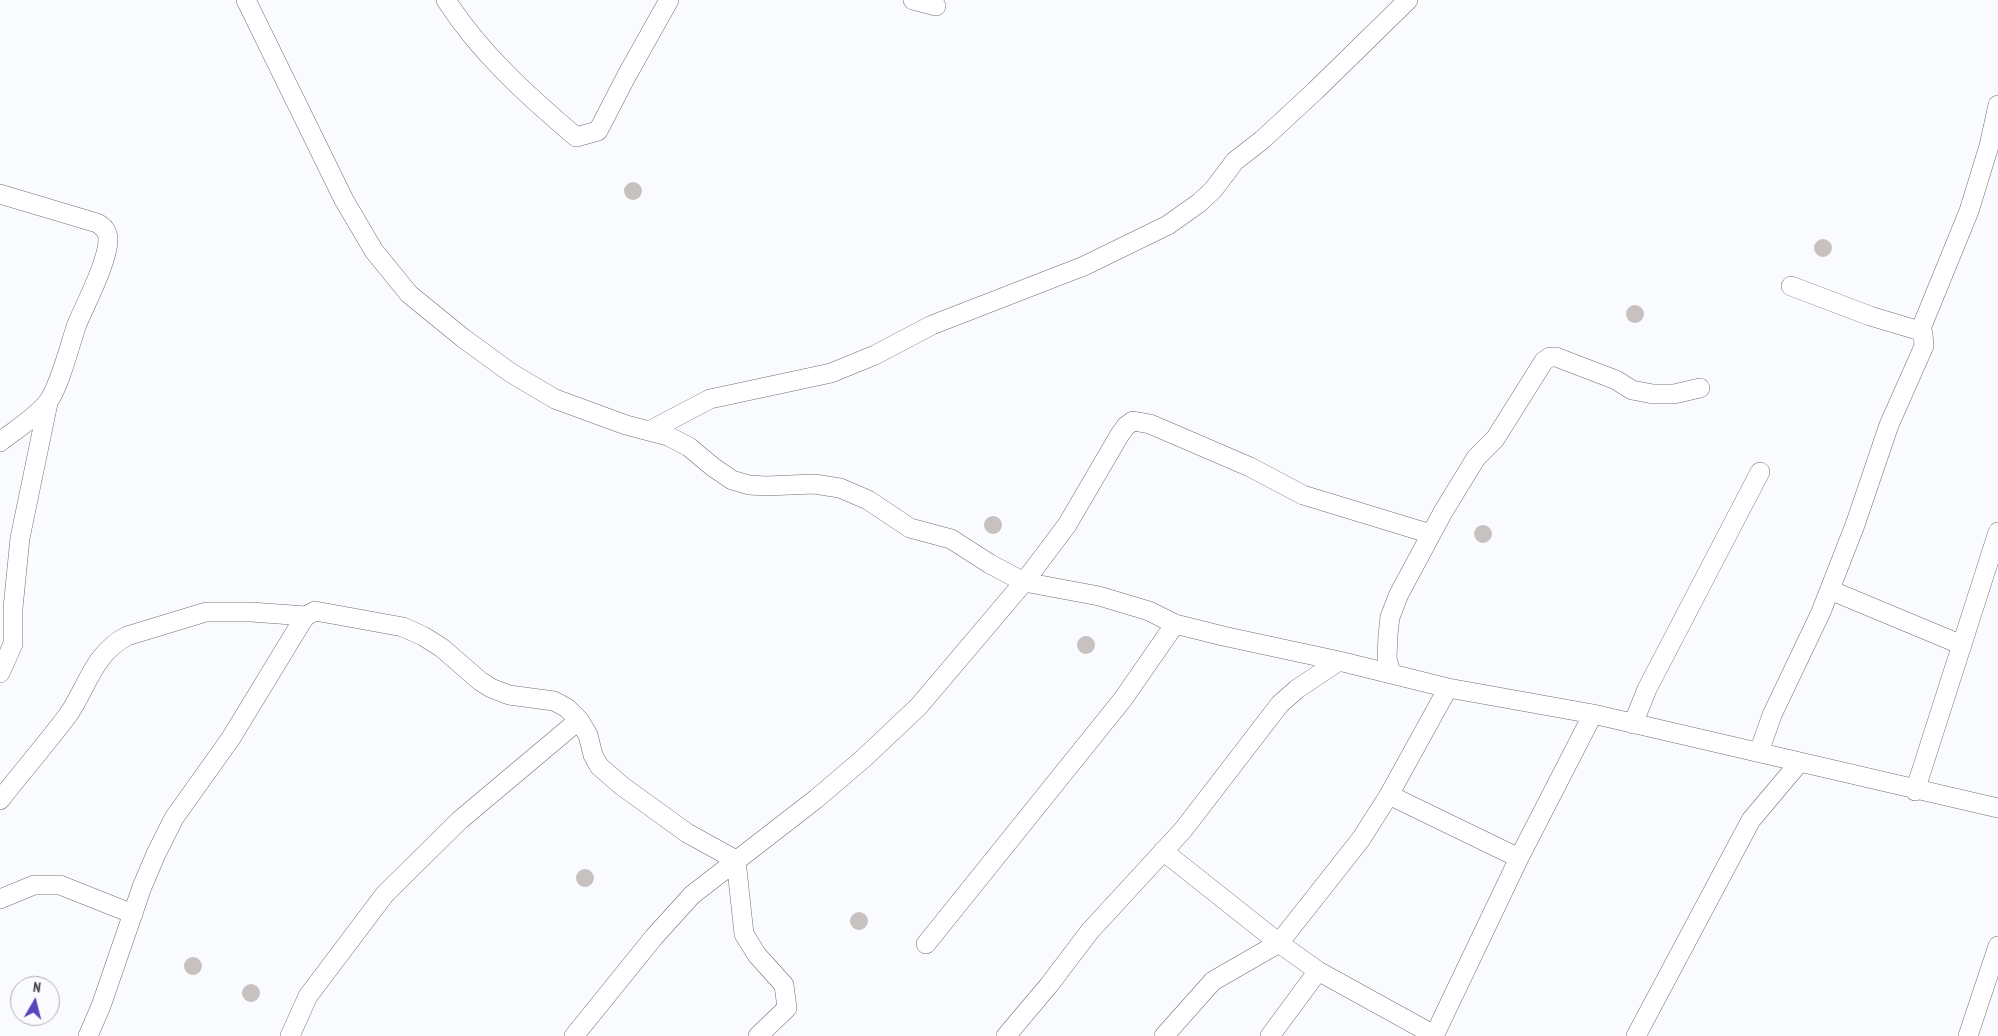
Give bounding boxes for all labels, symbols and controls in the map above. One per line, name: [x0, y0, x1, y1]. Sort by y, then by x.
north arrow: [10, 976, 60, 1026]
text: N: [32, 978, 42, 997]

